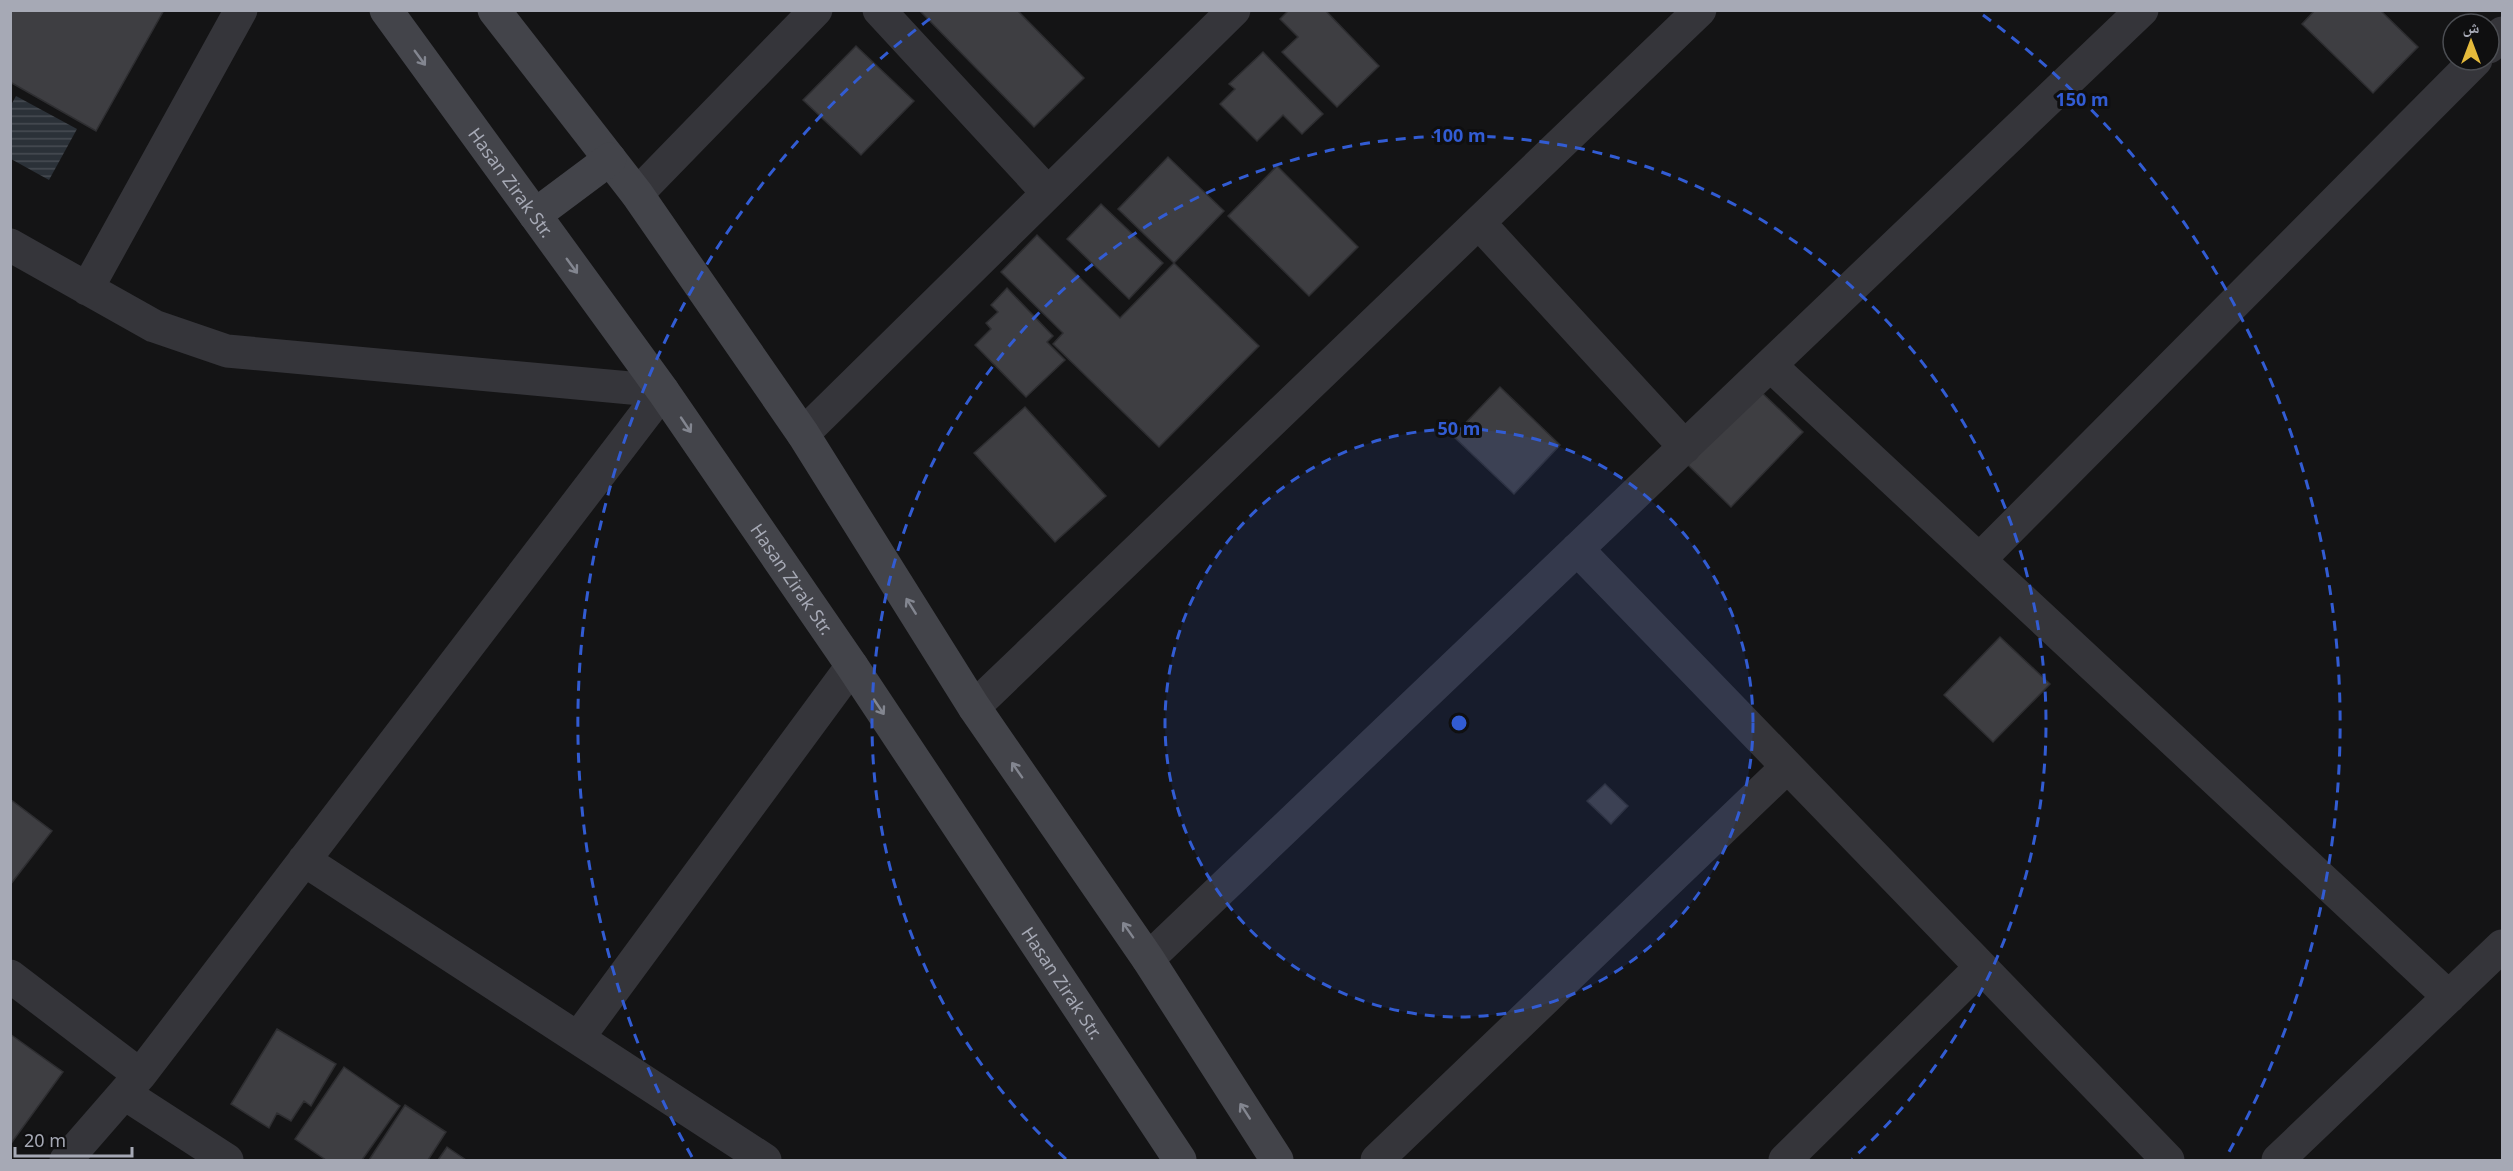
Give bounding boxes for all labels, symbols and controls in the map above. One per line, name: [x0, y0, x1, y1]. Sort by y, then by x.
north arrow: [2441, 12, 2501, 72]
text: ش: [2463, 16, 2480, 38]
one-way arrow: [414, 49, 427, 65]
text: 150 m: [2055, 87, 2109, 111]
street label: Hasan Zirak Str.: [463, 123, 559, 242]
text: 100 m: [1432, 123, 1486, 147]
one-way arrow: [566, 258, 579, 274]
one-way arrow: [680, 416, 692, 432]
text: 50 m: [1438, 416, 1480, 440]
street label: Hasan Zirak Str.: [745, 518, 839, 639]
one-way arrow: [904, 598, 916, 615]
one-way arrow: [873, 699, 885, 715]
centre of rings: [1449, 713, 1469, 733]
one-way arrow: [1011, 762, 1023, 778]
street label: Hasan Zirak Str.: [1016, 922, 1108, 1044]
one-way arrow: [1122, 922, 1134, 939]
one-way arrow: [1239, 1103, 1251, 1120]
scale bar: [15, 1120, 132, 1158]
text: 20 m: [24, 1128, 66, 1152]

